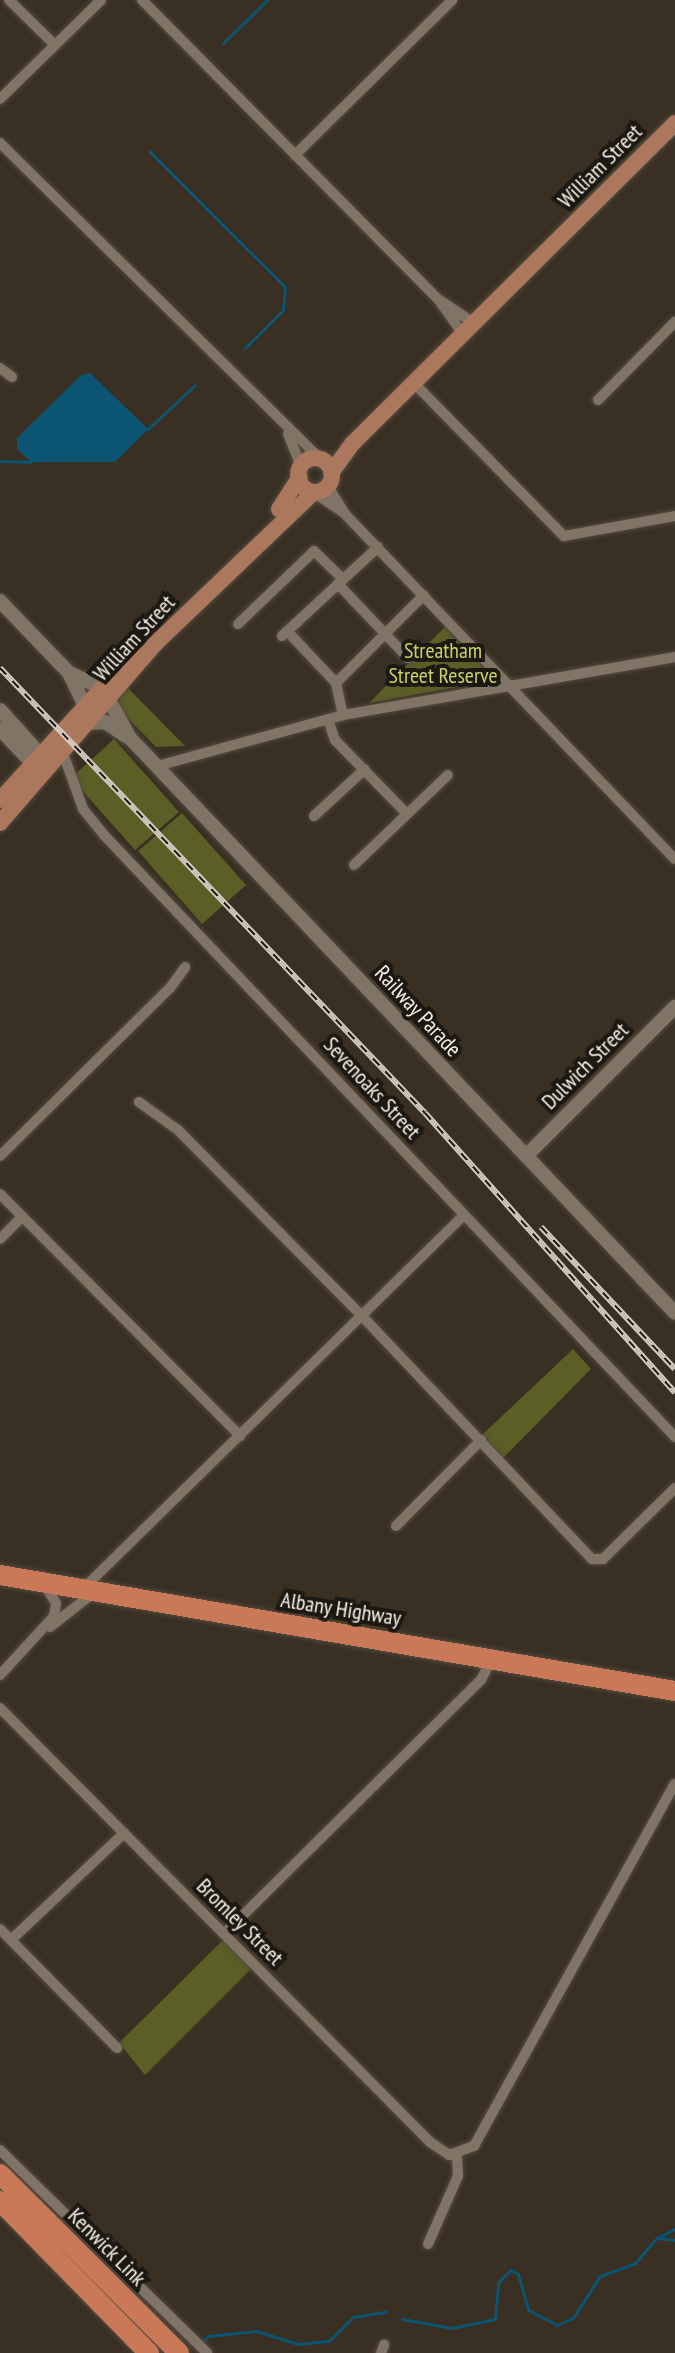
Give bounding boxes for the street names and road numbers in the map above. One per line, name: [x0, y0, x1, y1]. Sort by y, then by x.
street label: William Street: [553, 119, 647, 213]
street label: William Street: [88, 590, 180, 686]
street label: Railway Parade: [369, 960, 467, 1062]
street label: Dulwich Street: [536, 1017, 634, 1115]
street label: Sevenoaks Street: [318, 1032, 426, 1144]
street label: Albany Highway: [279, 1586, 403, 1632]
street label: Bromley Street: [191, 1873, 289, 1971]
street label: Kenwick Link: [62, 2202, 152, 2292]

